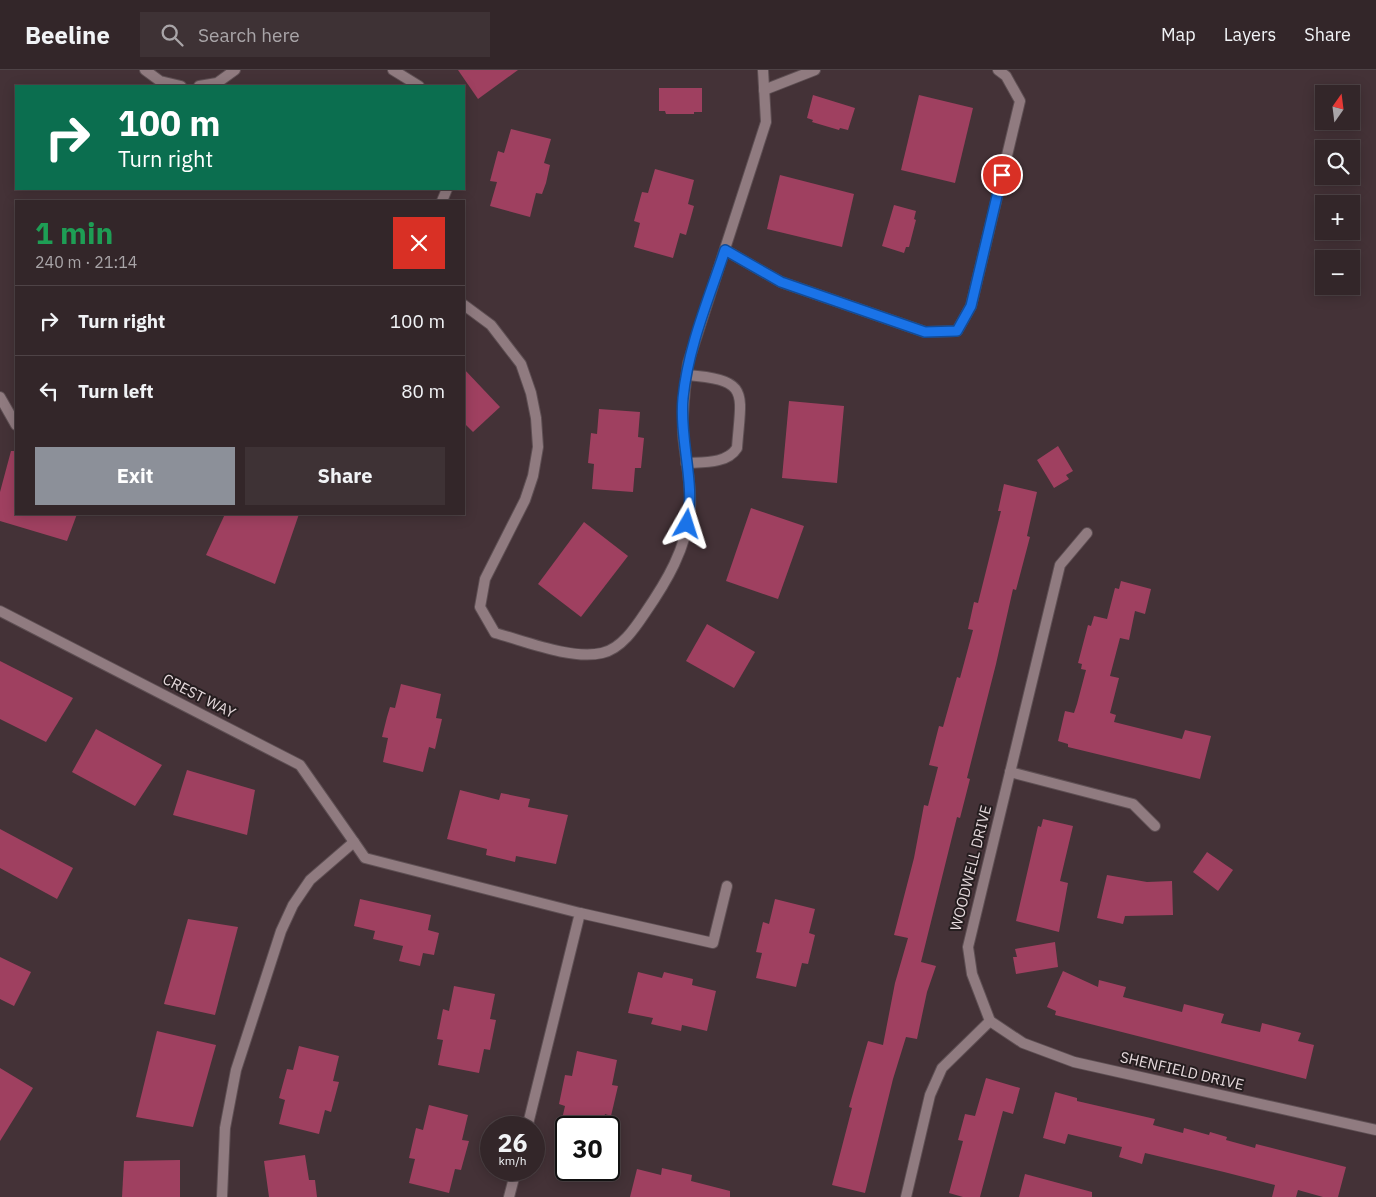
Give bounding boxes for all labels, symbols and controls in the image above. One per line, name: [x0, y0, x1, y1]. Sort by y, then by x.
search box: [140, 12, 490, 57]
text: Beeline: [25, 19, 110, 51]
icon: search: [158, 21, 186, 49]
text: Search here: [198, 23, 300, 47]
text: Map: [1161, 23, 1196, 46]
text: Layers: [1224, 23, 1276, 46]
text: Share: [1304, 23, 1351, 46]
north arrow: [1315, 85, 1360, 130]
map controls: [1315, 85, 1360, 295]
text: 100 m: [118, 100, 221, 146]
icon: right: [35, 105, 100, 170]
button: search: [1315, 140, 1360, 185]
text: Turn right: [118, 144, 213, 173]
pin: [981, 154, 1023, 196]
icon: arrive: [988, 161, 1016, 189]
button: +: [1315, 195, 1360, 240]
text: 1 min: [35, 213, 113, 252]
button: close: [393, 217, 445, 269]
button: −: [1315, 250, 1360, 295]
text: 240 m · 21:14: [35, 252, 137, 272]
icon: right: [35, 307, 63, 335]
text: Turn right: [78, 309, 165, 333]
text: 100 m: [390, 309, 445, 333]
icon: left: [35, 377, 63, 405]
text: Turn left: [78, 379, 154, 403]
text: 80 m: [401, 379, 445, 403]
button: Exit: [35, 447, 235, 505]
button: Share: [245, 447, 445, 505]
position arrow: [660, 497, 712, 549]
street label: CREST WAY: [160, 669, 239, 722]
street label: WOODWELL DRIVE: [946, 803, 995, 933]
street label: SHENFIELD DRIVE: [1118, 1047, 1246, 1094]
speed limit sign: 30: [555, 1116, 620, 1181]
text: 26: [497, 1126, 528, 1159]
text: km/h: [498, 1153, 527, 1168]

